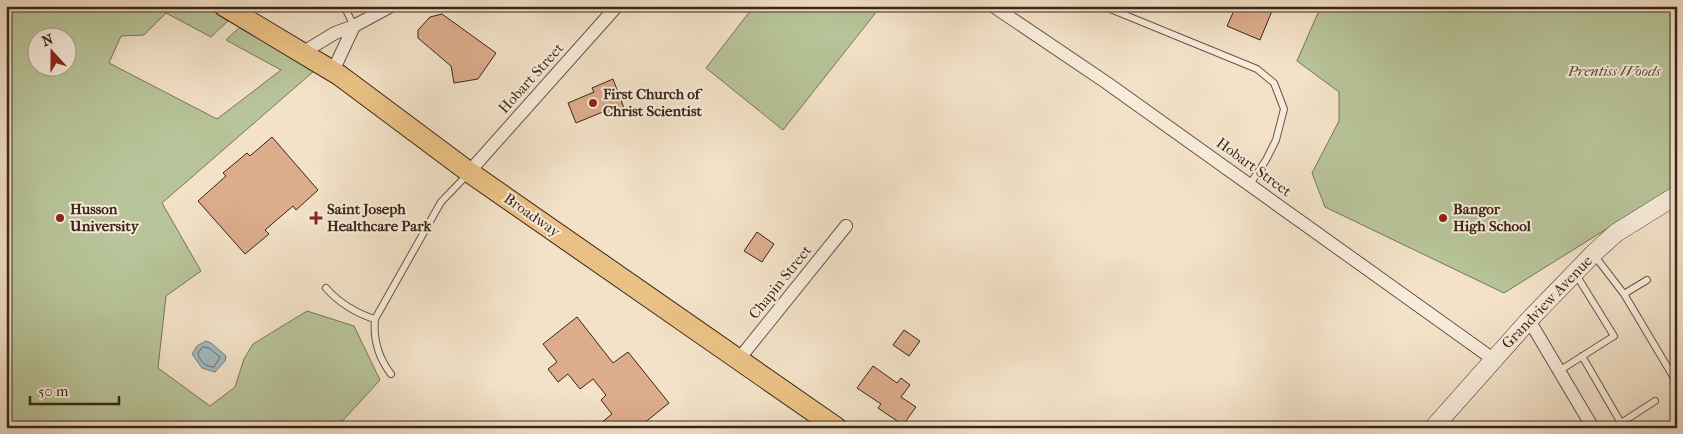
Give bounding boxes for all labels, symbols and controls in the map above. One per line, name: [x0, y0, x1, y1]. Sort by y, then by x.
north arrow: [28, 28, 78, 78]
text: N: [40, 30, 56, 50]
street label: Hobart Street: [495, 39, 568, 117]
park label: Prentiss Woods: [1567, 62, 1661, 80]
place label: First Church of Christ Scientist: [602, 85, 704, 120]
marker: First Church of Christ Scientist: [587, 97, 599, 109]
street label: Hobart Street: [1213, 134, 1296, 201]
street label: Broadway: [500, 189, 564, 241]
place label: Husson University: [69, 200, 140, 235]
place label: Saint Joseph Healthcare Park: [327, 200, 432, 235]
place label: Bangor High School: [1453, 200, 1532, 235]
marker: Saint Joseph Healthcare Park: [309, 211, 323, 225]
marker: Husson University: [54, 212, 66, 224]
marker: Bangor High School: [1437, 212, 1449, 224]
street label: Chapin Street: [745, 241, 816, 322]
street label: Grandview Avenue: [1498, 251, 1596, 352]
scale bar: [30, 374, 119, 406]
text: 50 m: [38, 382, 69, 400]

